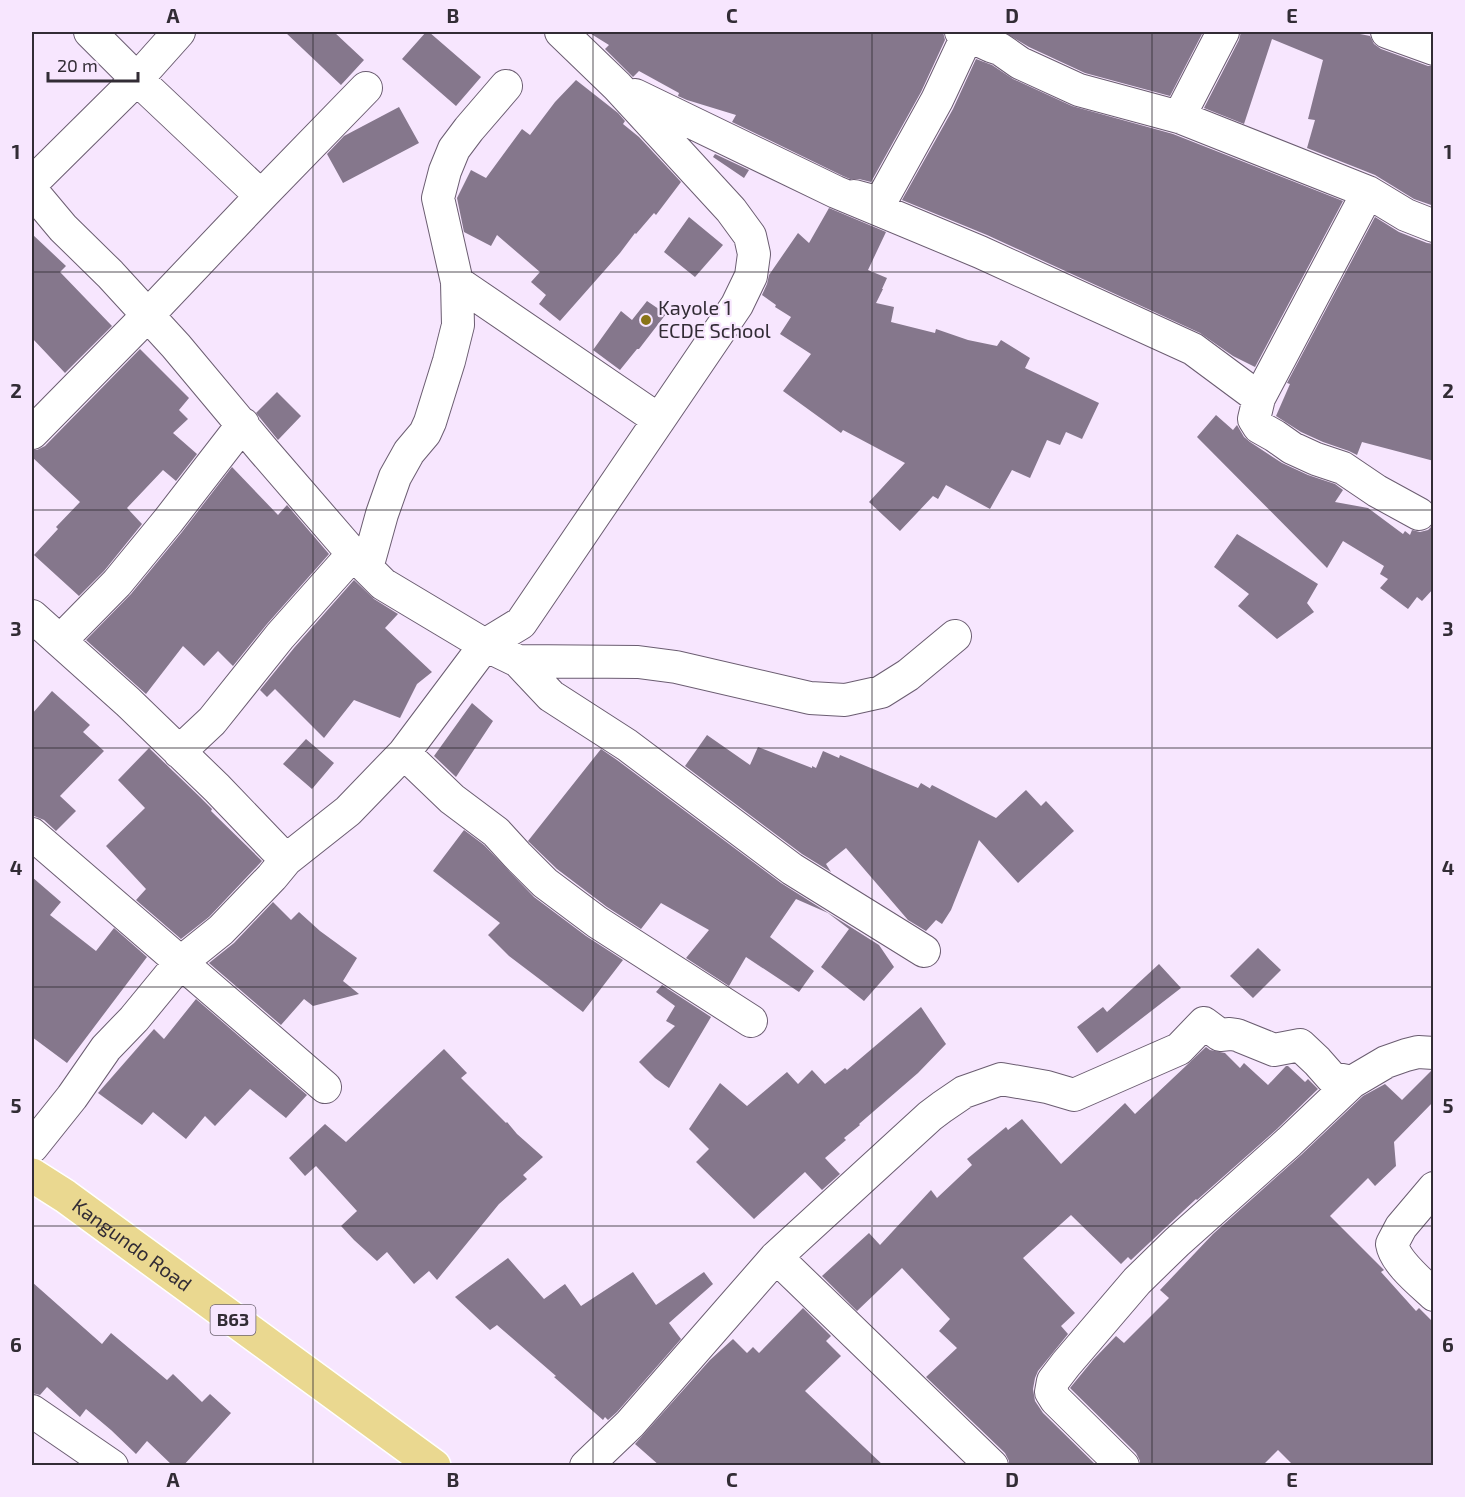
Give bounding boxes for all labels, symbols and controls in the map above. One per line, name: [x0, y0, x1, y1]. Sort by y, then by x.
text: A: [166, 3, 180, 27]
text: B: [447, 3, 459, 27]
text: C: [726, 3, 738, 27]
text: D: [1005, 3, 1019, 27]
text: E: [1286, 3, 1298, 27]
scale bar: [48, 45, 138, 83]
text: 20 m: [57, 54, 98, 76]
text: 1: [12, 139, 20, 163]
text: 1: [1444, 139, 1452, 163]
place label: Kayole 1 ECDE School: [658, 295, 771, 342]
marker: Kayole 1 ECDE School: [639, 313, 653, 327]
text: 2: [10, 378, 22, 402]
text: 2: [1442, 378, 1454, 402]
text: 3: [10, 616, 22, 640]
text: 3: [1442, 616, 1454, 640]
text: 4: [10, 855, 23, 879]
text: 4: [1442, 855, 1455, 879]
text: 5: [10, 1093, 22, 1117]
text: 5: [1442, 1093, 1454, 1117]
street label: Kangundo Road: [68, 1193, 197, 1296]
road number: B63: [210, 1305, 256, 1335]
text: 6: [10, 1332, 22, 1356]
text: 6: [1442, 1332, 1454, 1356]
text: A: [166, 1467, 180, 1491]
text: B: [447, 1467, 459, 1491]
text: C: [726, 1467, 738, 1491]
text: D: [1005, 1467, 1019, 1491]
text: E: [1286, 1467, 1298, 1491]

